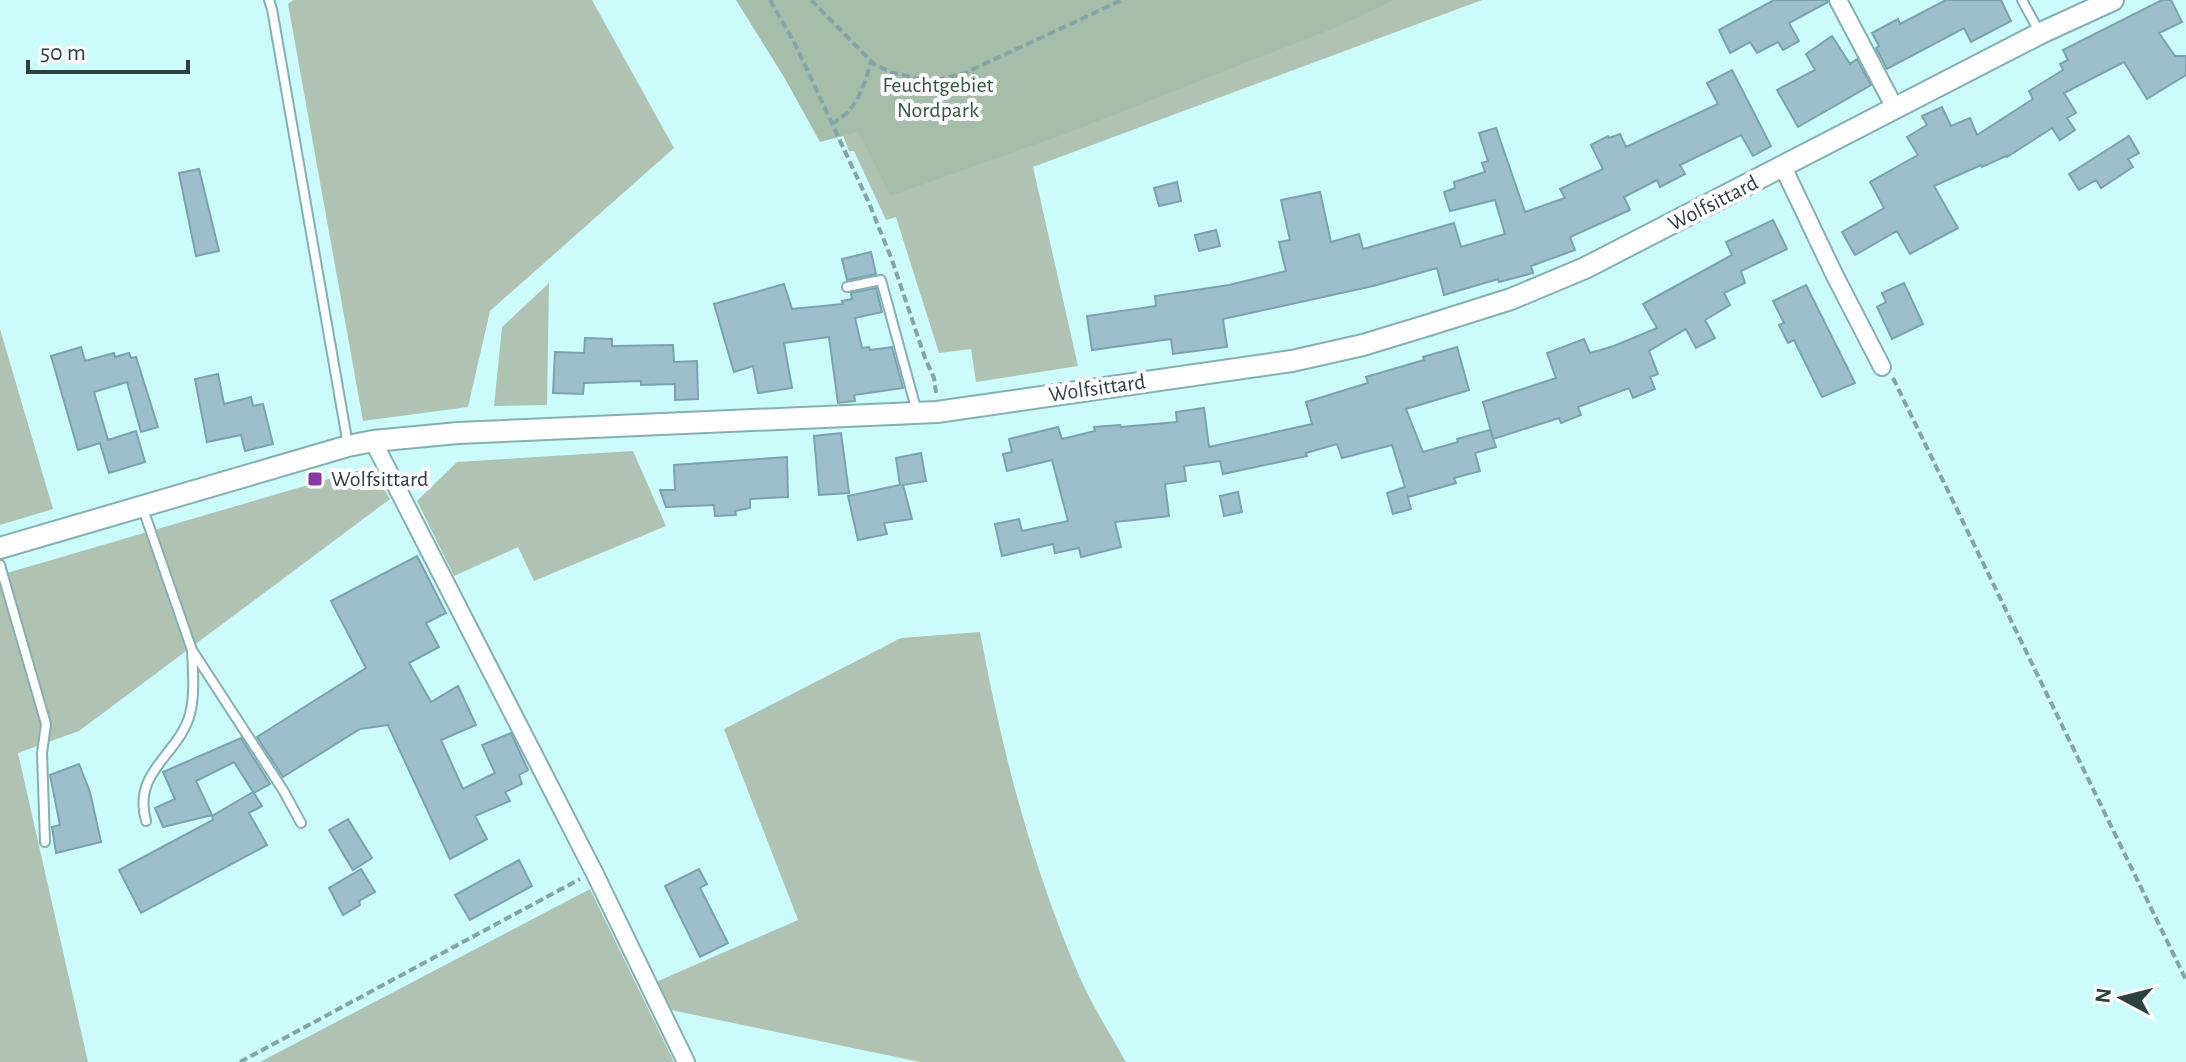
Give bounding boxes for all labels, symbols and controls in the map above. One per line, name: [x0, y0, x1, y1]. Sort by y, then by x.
scale bar: [28, 24, 188, 74]
text: 50 m: [40, 41, 86, 65]
park label: Feuchtgebiet Nordpark: [882, 74, 994, 121]
street label: Wolfsittard: [1665, 171, 1761, 235]
street label: Wolfsittard: [1047, 370, 1147, 406]
place label: Wolfsittard: [331, 468, 429, 490]
marker: Wolfsittard: [306, 470, 324, 488]
north arrow: [2082, 958, 2162, 1038]
text: N: [2091, 987, 2115, 1005]

